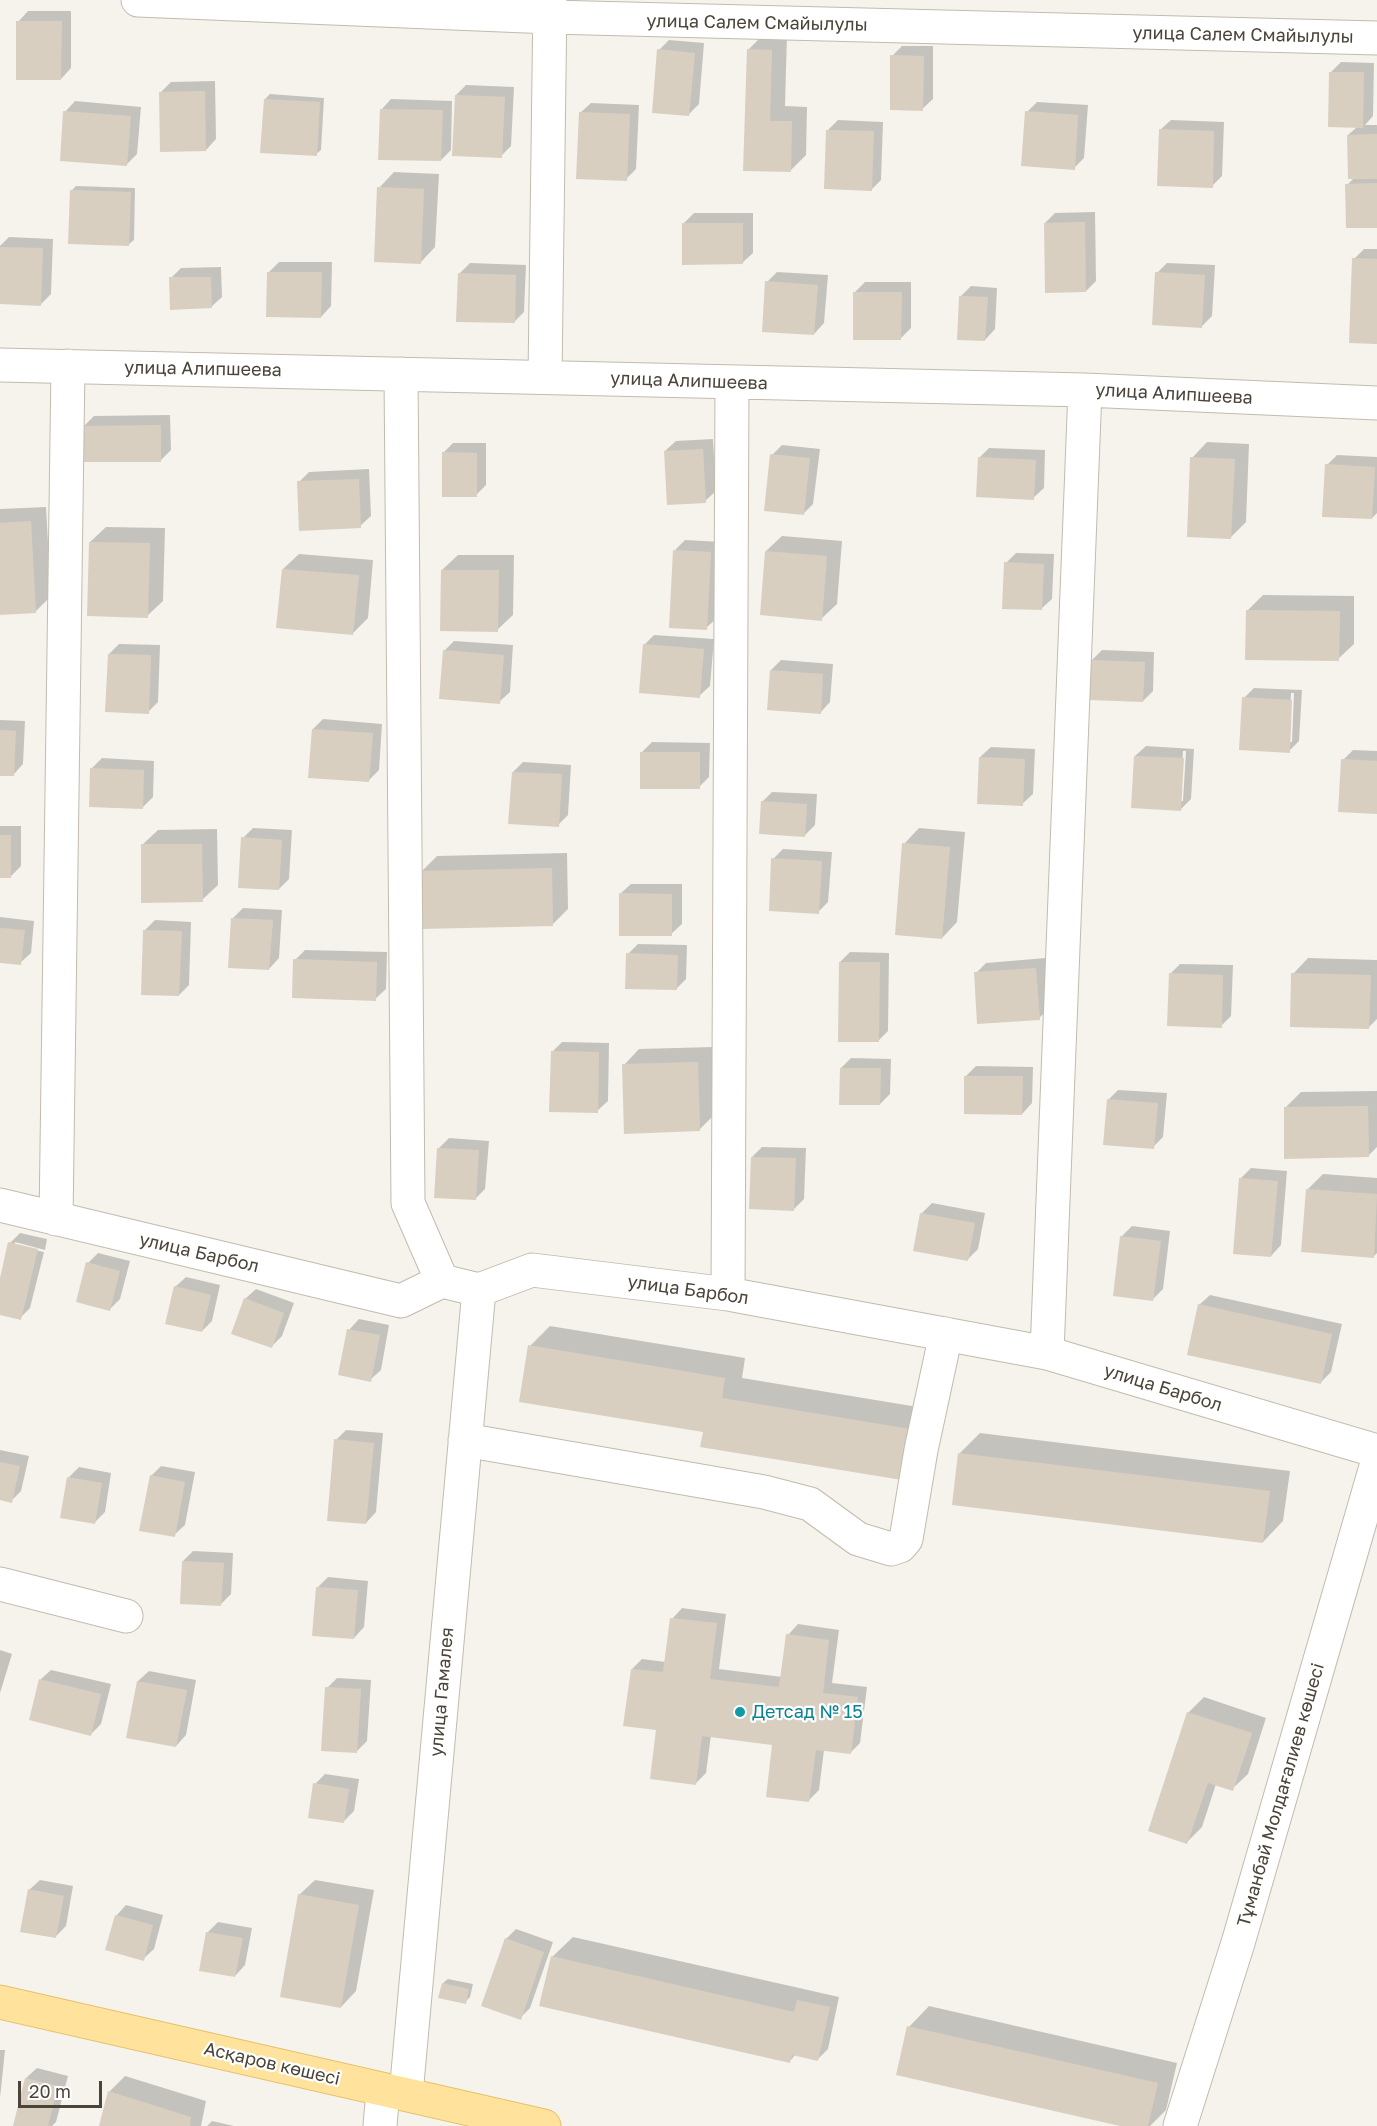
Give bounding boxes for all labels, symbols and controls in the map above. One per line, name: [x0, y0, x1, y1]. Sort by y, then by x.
street label: улица Салем Смайылулы: [646, 10, 868, 36]
street label: улица Салем Смайылулы: [1132, 22, 1354, 48]
street label: улица Алипшеева: [124, 357, 282, 381]
street label: улица Алипшеева: [610, 367, 768, 395]
street label: улица Алипшеева: [1095, 379, 1253, 409]
street label: улица Барбол: [137, 1229, 261, 1277]
street label: улица Барбол: [626, 1271, 750, 1309]
street label: улица Барбол: [1101, 1360, 1225, 1416]
street label: улица Гамалея: [426, 1626, 458, 1758]
street label: Тұманбай Молдағалиев көшесі: [1233, 1661, 1329, 1929]
place label: Детсад № 15: [752, 1701, 863, 1723]
marker: Детсад № 15: [733, 1705, 747, 1719]
street label: Асқаров көшесі: [202, 2038, 342, 2090]
scale bar: [21, 2069, 105, 2107]
text: 20 m: [29, 2080, 71, 2102]

